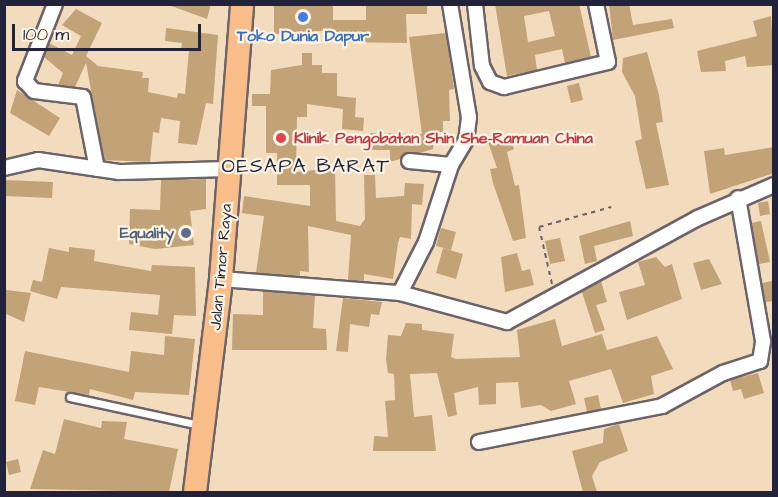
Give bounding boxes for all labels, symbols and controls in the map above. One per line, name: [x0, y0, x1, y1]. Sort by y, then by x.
marker: Toko Dunia Dapur: [296, 10, 310, 24]
scale bar: [15, 12, 204, 50]
text: 100 m: [23, 22, 69, 47]
place label: Toko Dunia Dapur: [237, 26, 369, 46]
place label: Klinik Pengobatan Shin She-Ramuan China: [294, 128, 593, 148]
marker: Klinik Pengobatan Shin She-Ramuan China: [272, 129, 290, 147]
district label: OESAPA BARAT: [221, 154, 391, 178]
street label: Jalan Timor Raya: [206, 203, 236, 331]
place label: Equality: [120, 223, 174, 243]
marker: Equality: [179, 226, 193, 240]

